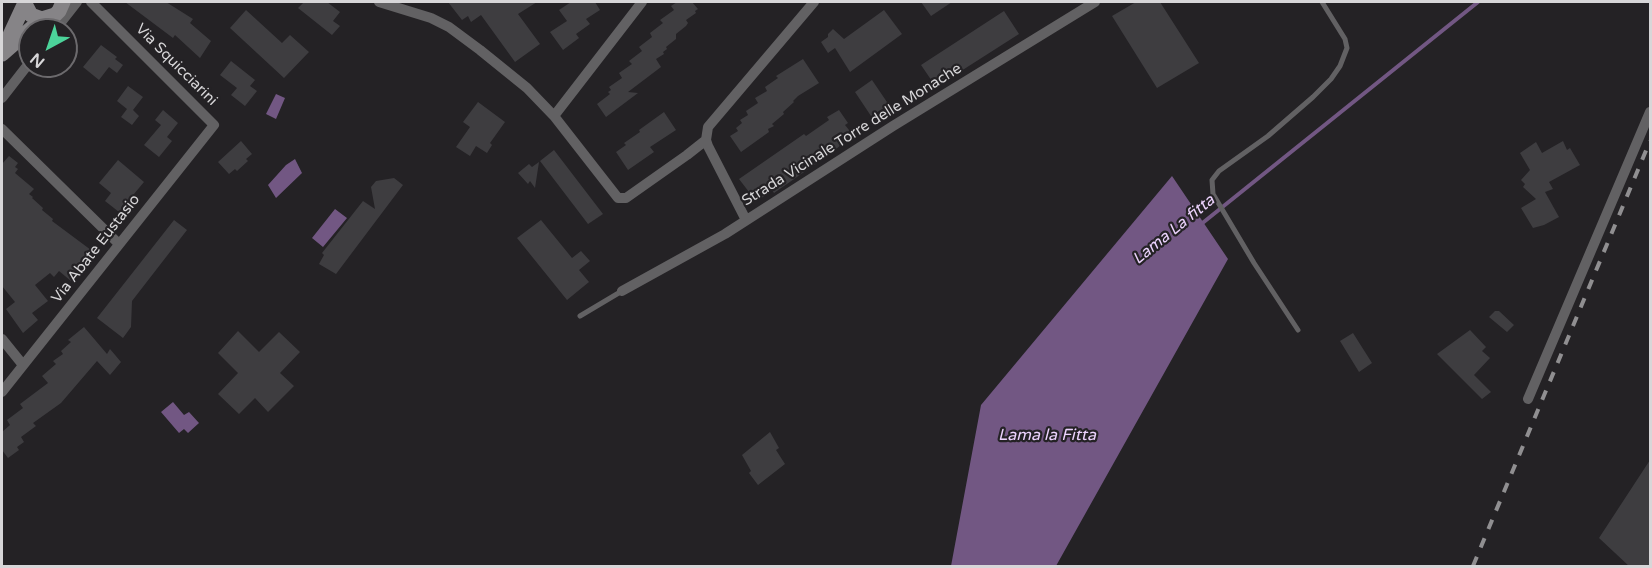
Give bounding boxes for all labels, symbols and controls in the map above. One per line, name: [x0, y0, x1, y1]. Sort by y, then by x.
north arrow: [18, 18, 78, 78]
street label: Via Squicciarini: [131, 20, 221, 110]
text: N: [26, 48, 49, 72]
street label: Strada Vicinale Torre delle Monache: [739, 60, 965, 210]
street label: Via Abate Eustasio: [48, 191, 144, 307]
water label: Lama La fitta: [1129, 191, 1219, 269]
water label: Lama la Fitta: [998, 426, 1096, 446]

